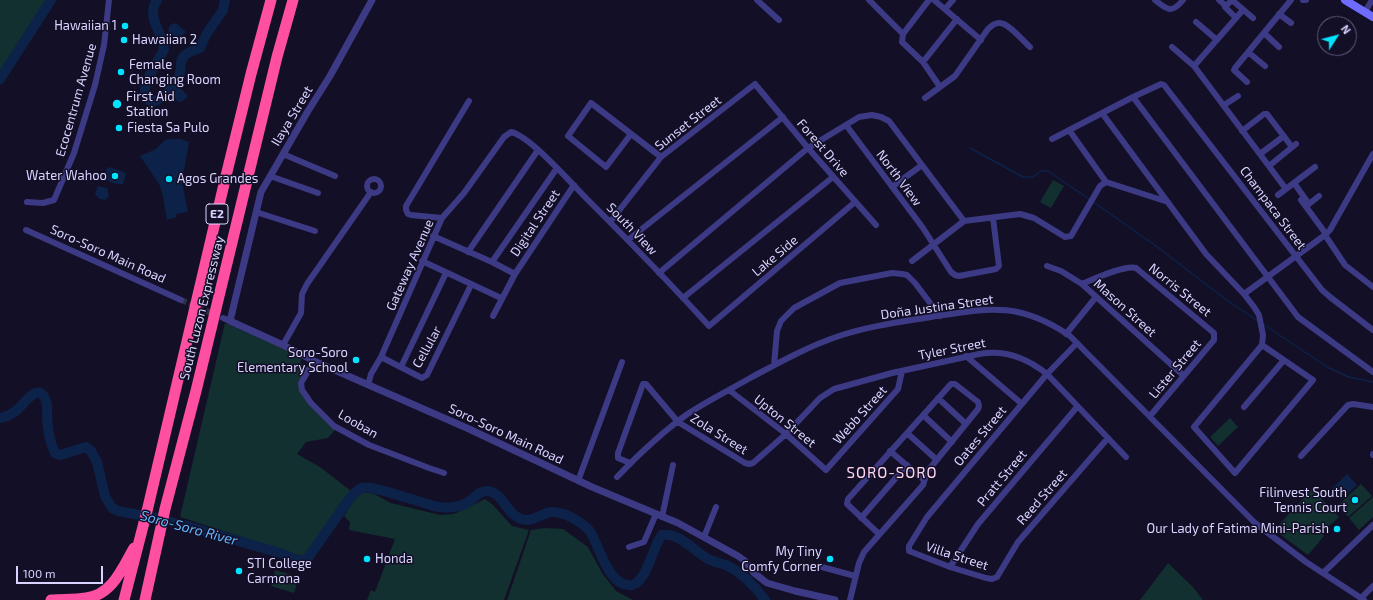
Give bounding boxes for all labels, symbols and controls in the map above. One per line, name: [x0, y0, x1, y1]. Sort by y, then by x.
north arrow: [1317, 16, 1357, 56]
place label: Hawaiian 1: [54, 18, 117, 34]
marker: Hawaiian 1: [120, 21, 130, 31]
text: N: [1339, 22, 1354, 36]
place label: Hawaiian 2: [132, 32, 197, 48]
marker: Hawaiian 2: [119, 35, 129, 45]
street label: Ecocentrum Avenue: [52, 42, 100, 158]
place label: Female Changing Room: [129, 57, 221, 88]
marker: Female Changing Room: [116, 67, 126, 77]
street label: Ilaya Street: [268, 83, 316, 149]
place label: First Aid Station: [126, 89, 175, 120]
street label: Sunset Street: [652, 92, 724, 154]
marker: First Aid Station: [111, 98, 123, 110]
street label: Forest Drive: [794, 116, 852, 180]
place label: Fiesta Sa Pulo: [127, 120, 209, 136]
marker: Fiesta Sa Pulo: [114, 123, 124, 133]
street label: North View: [873, 147, 925, 209]
street label: Champaca Street: [1236, 163, 1310, 253]
place label: Water Wahoo: [26, 168, 107, 184]
marker: Water Wahoo: [110, 171, 120, 181]
place label: Agos Grandes: [177, 171, 258, 187]
marker: Agos Grandes: [164, 174, 174, 184]
street label: Digital Street: [507, 187, 563, 259]
street label: South View: [603, 200, 661, 258]
road number: E2: [206, 204, 228, 224]
street label: Gateway Avenue: [383, 217, 437, 313]
street label: Soro-Soro Main Road: [48, 221, 168, 287]
street label: Lake Side: [749, 232, 801, 280]
street label: South Luzon Expressway: [177, 234, 227, 382]
street label: Norris Street: [1146, 260, 1214, 320]
street label: Mason Street: [1090, 276, 1160, 340]
street label: Doña Justina Street: [880, 291, 994, 323]
street label: Cellular: [409, 323, 445, 371]
street label: Tyler Street: [917, 335, 987, 363]
street label: Lister Street: [1146, 336, 1204, 402]
place label: Soro-Soro Elementary School: [237, 345, 348, 376]
marker: Soro-Soro Elementary School: [351, 355, 361, 365]
street label: Webb Street: [830, 383, 890, 447]
street label: Upton Street: [751, 391, 819, 451]
street label: Soro-Soro Main Road: [446, 401, 566, 467]
street label: Oates Street: [950, 403, 1010, 469]
street label: Looban: [335, 406, 381, 442]
street label: Zola Street: [687, 410, 751, 458]
street label: Pratt Street: [974, 447, 1030, 509]
district label: SORO-SORO: [846, 464, 938, 482]
street label: Reed Street: [1014, 466, 1070, 528]
place label: Filinvest South Tennis Court: [1259, 485, 1347, 516]
marker: Filinvest South Tennis Court: [1350, 495, 1360, 505]
water label: Soro-Soro River: [138, 507, 240, 549]
place label: Our Lady of Fatima Mini-Parish: [1147, 521, 1329, 537]
marker: Our Lady of Fatima Mini-Parish: [1332, 524, 1342, 534]
street label: Villa Street: [924, 539, 990, 573]
place label: My Tiny Comfy Corner: [741, 544, 822, 575]
place label: Honda: [375, 551, 413, 567]
marker: Honda: [362, 554, 372, 564]
marker: My Tiny Comfy Corner: [825, 554, 835, 564]
place label: STI College Carmona: [247, 556, 312, 587]
scale bar: [18, 558, 105, 584]
text: 100 m: [23, 566, 55, 580]
marker: STI College Carmona: [234, 566, 244, 576]

